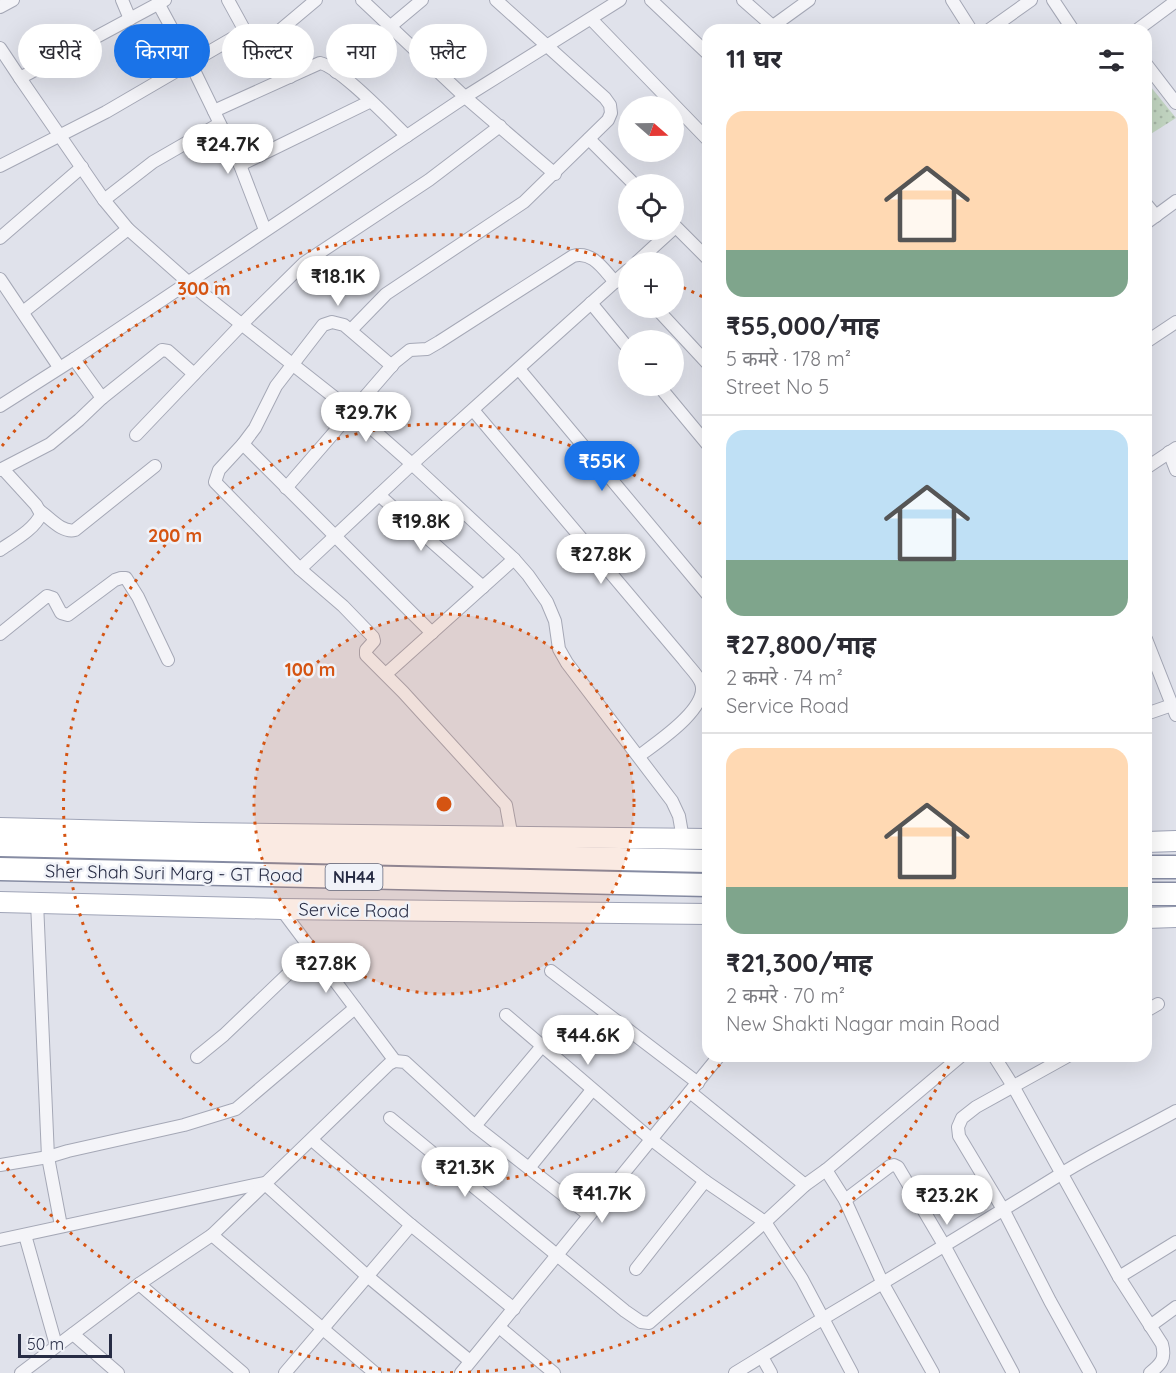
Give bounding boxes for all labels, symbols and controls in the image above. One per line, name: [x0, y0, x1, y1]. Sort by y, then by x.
chip: खरीदें: [18, 24, 102, 78]
chip: किराया: [114, 24, 210, 78]
chip: फ़िल्टर: [222, 24, 314, 78]
chip: नया: [326, 24, 397, 78]
chip: फ़्लैट: [409, 24, 487, 78]
text: 11 घर: [726, 42, 782, 75]
icon: filters: [1095, 44, 1128, 77]
north arrow: [618, 96, 684, 162]
map controls: [618, 96, 684, 396]
pin: ₹24.7K: [179, 124, 277, 175]
text: ₹24.7K: [196, 131, 260, 156]
icon: home: [873, 150, 981, 258]
button: locate: [618, 174, 684, 240]
button: +: [618, 252, 684, 318]
pin: ₹18.1K: [289, 256, 387, 307]
text: ₹18.1K: [311, 263, 365, 288]
text: 300 m: [177, 277, 231, 300]
text: ₹55,000/माह: [726, 309, 879, 342]
button: −: [618, 330, 684, 396]
text: 5 कमरे · 178 m²: [726, 346, 851, 371]
text: Street No 5: [726, 374, 829, 399]
pin: ₹29.7K: [317, 392, 415, 443]
text: ₹29.7K: [335, 399, 397, 424]
pin: ₹55K: [566, 441, 638, 492]
text: ₹55K: [578, 448, 626, 473]
icon: home: [873, 469, 981, 577]
pin: ₹19.8K: [372, 501, 470, 552]
text: ₹19.8K: [392, 508, 450, 533]
text: 200 m: [148, 524, 202, 547]
pin: ₹27.8K: [552, 534, 650, 585]
text: ₹27.8K: [570, 541, 632, 566]
text: ₹27,800/माह: [726, 628, 876, 661]
text: 100 m: [285, 658, 335, 681]
text: 2 कमरे · 74 m²: [726, 665, 843, 690]
text: Service Road: [726, 693, 849, 718]
icon: home: [873, 787, 981, 895]
centre of rings: [434, 794, 454, 814]
street label: Sher Shah Suri Marg - GT Road: [45, 859, 303, 887]
road number: NH44: [326, 864, 382, 890]
street label: Service Road: [299, 898, 409, 922]
pin: ₹27.8K: [277, 943, 375, 994]
text: ₹21,300/माह: [726, 946, 872, 979]
text: ₹27.8K: [295, 950, 357, 975]
text: 2 कमरे · 70 m²: [726, 983, 845, 1008]
text: New Shakti Nagar main Road: [726, 1011, 1000, 1036]
pin: ₹44.6K: [539, 1015, 637, 1066]
text: ₹44.6K: [556, 1022, 620, 1047]
pin: ₹21.3K: [416, 1147, 514, 1198]
text: ₹21.3K: [435, 1154, 495, 1179]
pin: ₹41.7K: [553, 1173, 651, 1224]
pin: ₹23.2K: [898, 1175, 996, 1226]
text: ₹41.7K: [572, 1180, 632, 1205]
text: ₹23.2K: [916, 1182, 978, 1207]
scale bar: [18, 1331, 112, 1358]
text: 50 m: [27, 1334, 64, 1354]

